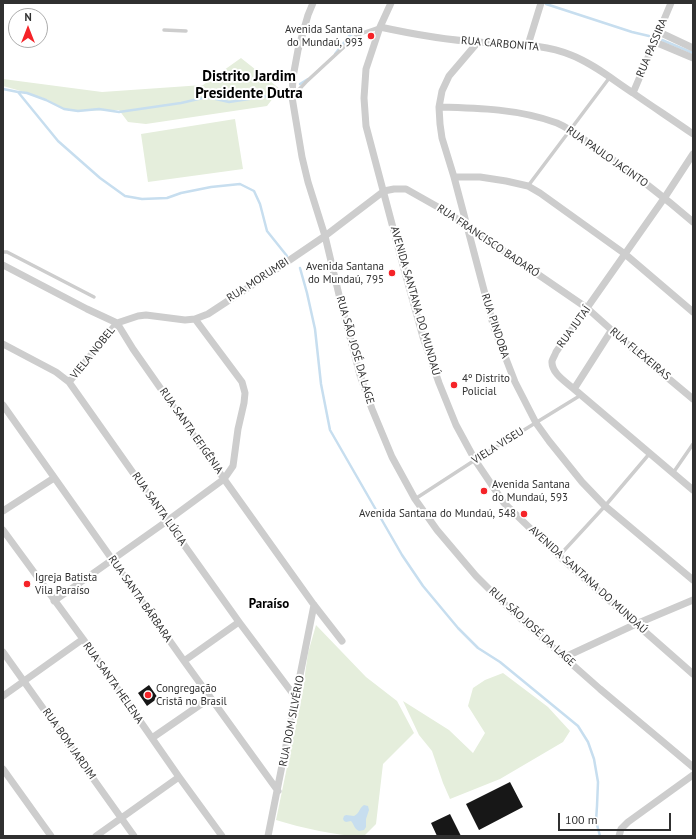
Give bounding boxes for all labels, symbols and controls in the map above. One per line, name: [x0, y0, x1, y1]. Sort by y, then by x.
north arrow: [8, 8, 48, 48]
text: N: [24, 10, 32, 24]
street label: RUA PASSIRA: [634, 17, 670, 79]
place label: Avenida Santana do Mundaú, 993: [285, 23, 363, 49]
marker: Avenida Santana do Mundaú, 993: [366, 31, 376, 41]
street label: RUA CARBONITA: [460, 34, 540, 54]
district label: Distrito Jardim Presidente Dutra: [195, 68, 303, 103]
street label: RUA PAULO JACINTO: [564, 124, 650, 190]
street label: RUA FRANCISCO BADARÓ: [434, 202, 542, 280]
street label: AVENIDA SANTANA DO MUNDAÚ: [387, 225, 443, 377]
street label: RUA MORUMBI: [224, 255, 292, 305]
place label: Avenida Santana do Mundaú, 795: [306, 260, 384, 286]
marker: Avenida Santana do Mundaú, 795: [387, 268, 397, 278]
street label: RUA PINDOBA: [478, 292, 512, 360]
street label: RUA SÃO JOSÉ DA LAGE: [333, 294, 377, 406]
street label: RUA JUTAÍ: [554, 304, 594, 350]
street label: VIELA NOBEL: [68, 324, 118, 382]
street label: RUA FLEXEIRAS: [607, 325, 673, 383]
place label: 4º Distrito Policial: [462, 372, 510, 398]
marker: 4º Distrito Policial: [449, 380, 459, 390]
street label: RUA SANTA EFIGÊNIA: [156, 385, 226, 477]
street label: VIELA VISEU: [470, 425, 526, 467]
street label: RUA SANTA LÚCIA: [129, 470, 189, 548]
place label: Avenida Santana do Mundaú, 593: [492, 478, 570, 504]
marker: Avenida Santana do Mundaú, 593: [479, 486, 489, 496]
place label: Avenida Santana do Mundaú, 548: [359, 507, 516, 521]
marker: Avenida Santana do Mundaú, 548: [519, 509, 529, 519]
street label: AVENIDA SANTANA DO MUNDAÚ: [526, 523, 650, 637]
street label: RUA SANTA BÁRBARA: [105, 553, 175, 645]
place label: Igreja Batista Vila Paraíso: [35, 571, 97, 597]
marker: Igreja Batista Vila Paraíso: [22, 579, 32, 589]
street label: RUA SÃO JOSÉ DA LAGE: [486, 585, 578, 669]
district label: Paraíso: [249, 596, 289, 612]
street label: RUA SANTA HELENA: [80, 640, 146, 726]
street label: RUA DOM SILVÉRIO: [277, 674, 307, 768]
place label: Congregação Cristã no Brasil: [156, 682, 227, 708]
marker: Congregação Cristã no Brasil: [143, 690, 153, 700]
street label: RUA BOM JARDIM: [40, 706, 98, 782]
scale bar: [560, 805, 673, 831]
text: 100 m: [565, 812, 598, 827]

